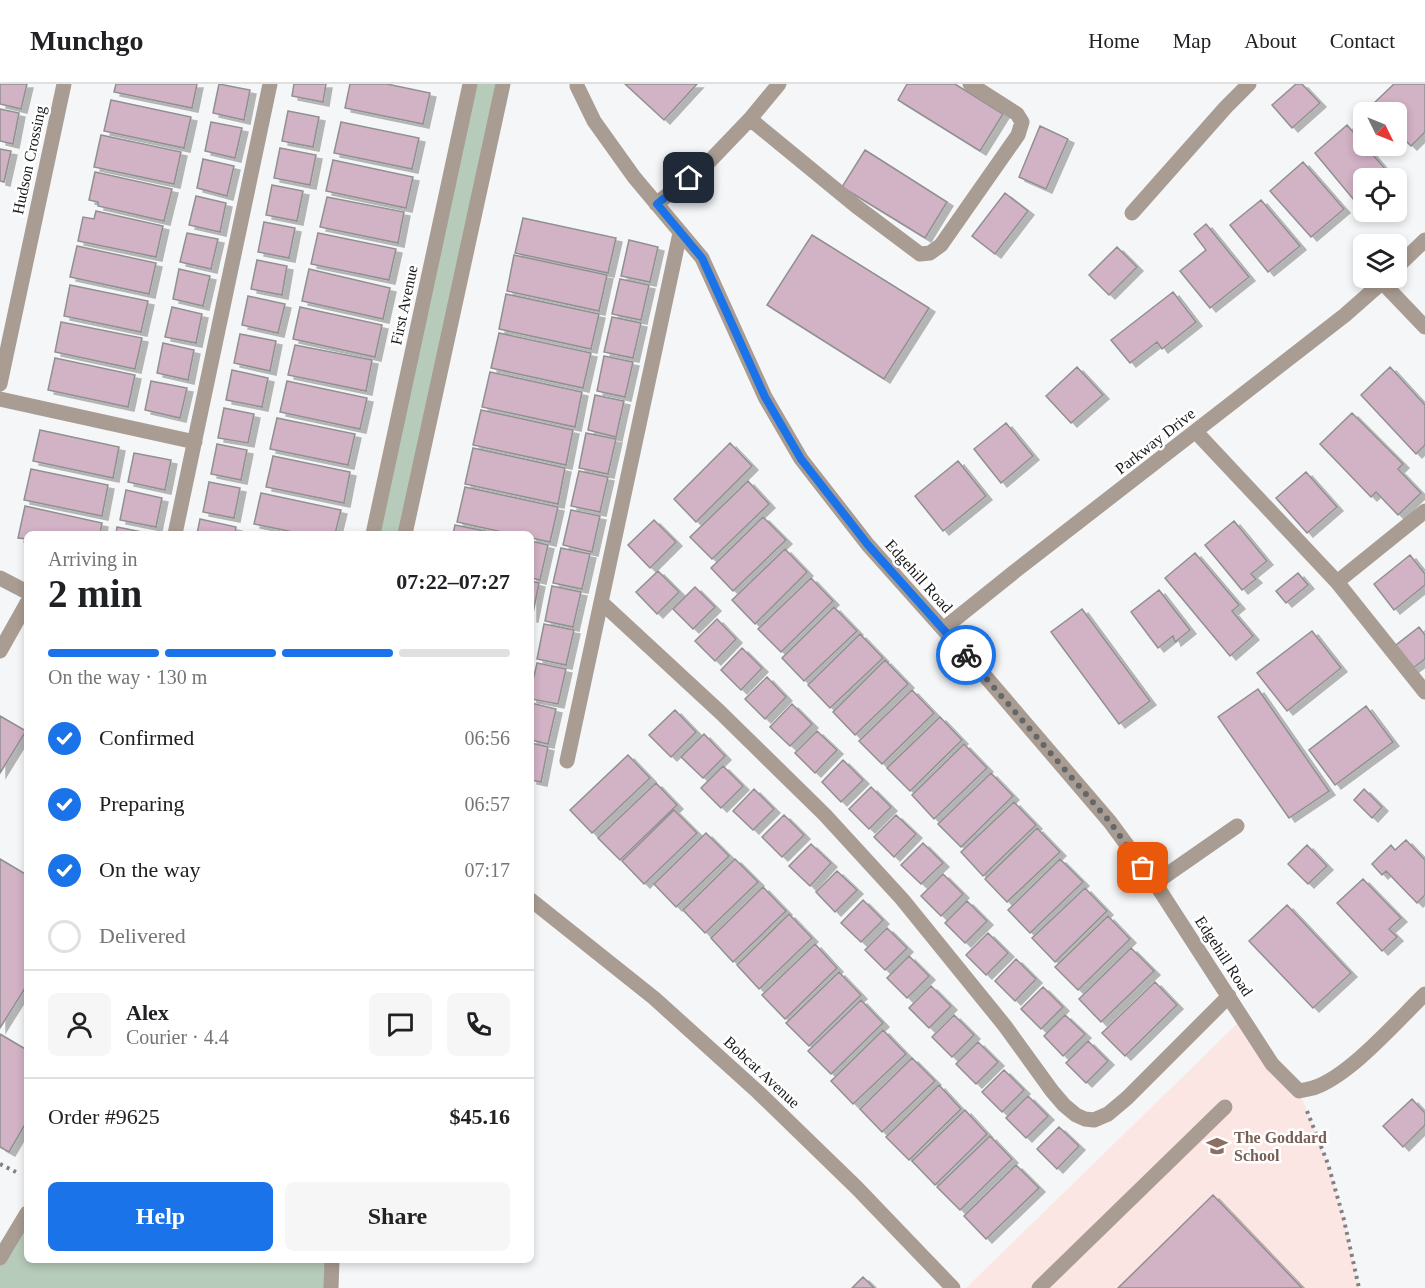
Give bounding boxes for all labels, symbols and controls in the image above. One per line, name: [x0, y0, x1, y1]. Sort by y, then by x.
text: Munchgo: [30, 25, 144, 56]
text: Home: [1088, 29, 1140, 53]
text: Map: [1173, 29, 1211, 53]
text: About: [1244, 29, 1297, 53]
text: Contact: [1330, 29, 1395, 53]
north arrow: [1353, 102, 1407, 156]
map controls: [1353, 102, 1407, 288]
street label: Hudson Crossing: [9, 104, 50, 216]
pin: [663, 152, 714, 203]
icon: home: [672, 161, 705, 194]
button: locate: [1353, 168, 1407, 222]
button: layers: [1353, 234, 1407, 288]
street label: First Avenue: [387, 264, 421, 346]
street label: Parkway Drive: [1112, 405, 1199, 478]
street label: Edgehill Road: [881, 536, 956, 617]
text: Arriving in: [48, 548, 137, 570]
text: 07:22–07:27: [396, 569, 510, 594]
text: 2 min: [48, 572, 142, 615]
courier: [936, 625, 996, 685]
icon: bike: [950, 639, 983, 672]
text: On the way · 130 m: [48, 666, 207, 688]
icon: check: [48, 722, 81, 755]
text: Confirmed: [99, 725, 194, 750]
text: 06:56: [464, 727, 510, 749]
icon: check: [48, 788, 81, 821]
text: Preparing: [99, 791, 185, 816]
text: 06:57: [464, 793, 510, 815]
pin: [1117, 842, 1168, 893]
icon: bag: [1126, 851, 1159, 884]
icon: check: [48, 854, 81, 887]
text: On the way: [99, 857, 200, 882]
text: 07:17: [464, 859, 510, 881]
street label: Edgehill Road: [1191, 913, 1256, 1000]
text: Delivered: [99, 923, 186, 948]
button: person: [48, 993, 111, 1056]
button: chat: [369, 993, 432, 1056]
button: phone: [447, 993, 510, 1056]
text: Alex: [126, 1000, 169, 1025]
text: Courier · 4.4: [126, 1026, 229, 1048]
street label: Bobcat Avenue: [721, 1033, 803, 1111]
text: Order #9625: [48, 1104, 160, 1129]
text: $45.16: [450, 1104, 510, 1129]
place label: The Goddard School: [1234, 1129, 1327, 1164]
school or university icon: The Goddard School: [1205, 1134, 1229, 1158]
button: Help: [48, 1182, 273, 1251]
button: Share: [285, 1182, 510, 1251]

